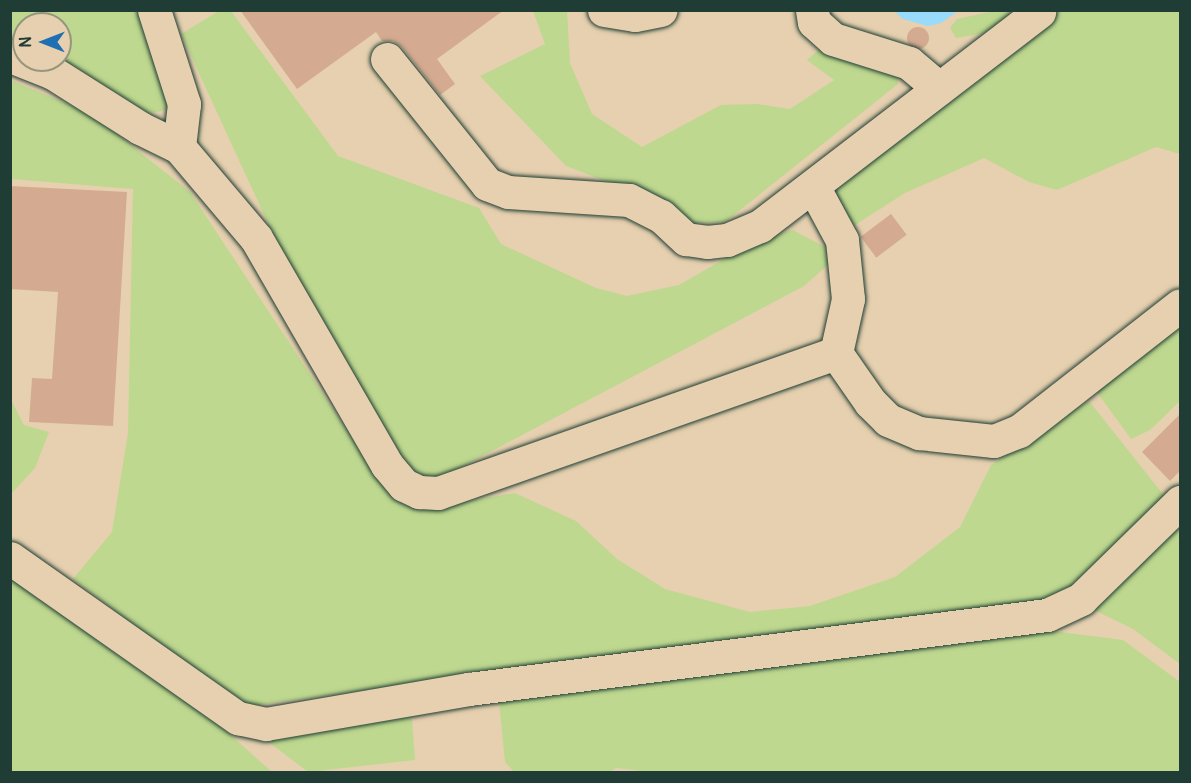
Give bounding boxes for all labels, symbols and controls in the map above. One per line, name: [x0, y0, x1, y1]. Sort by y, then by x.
north arrow: [12, 12, 72, 72]
text: N: [16, 37, 36, 47]

